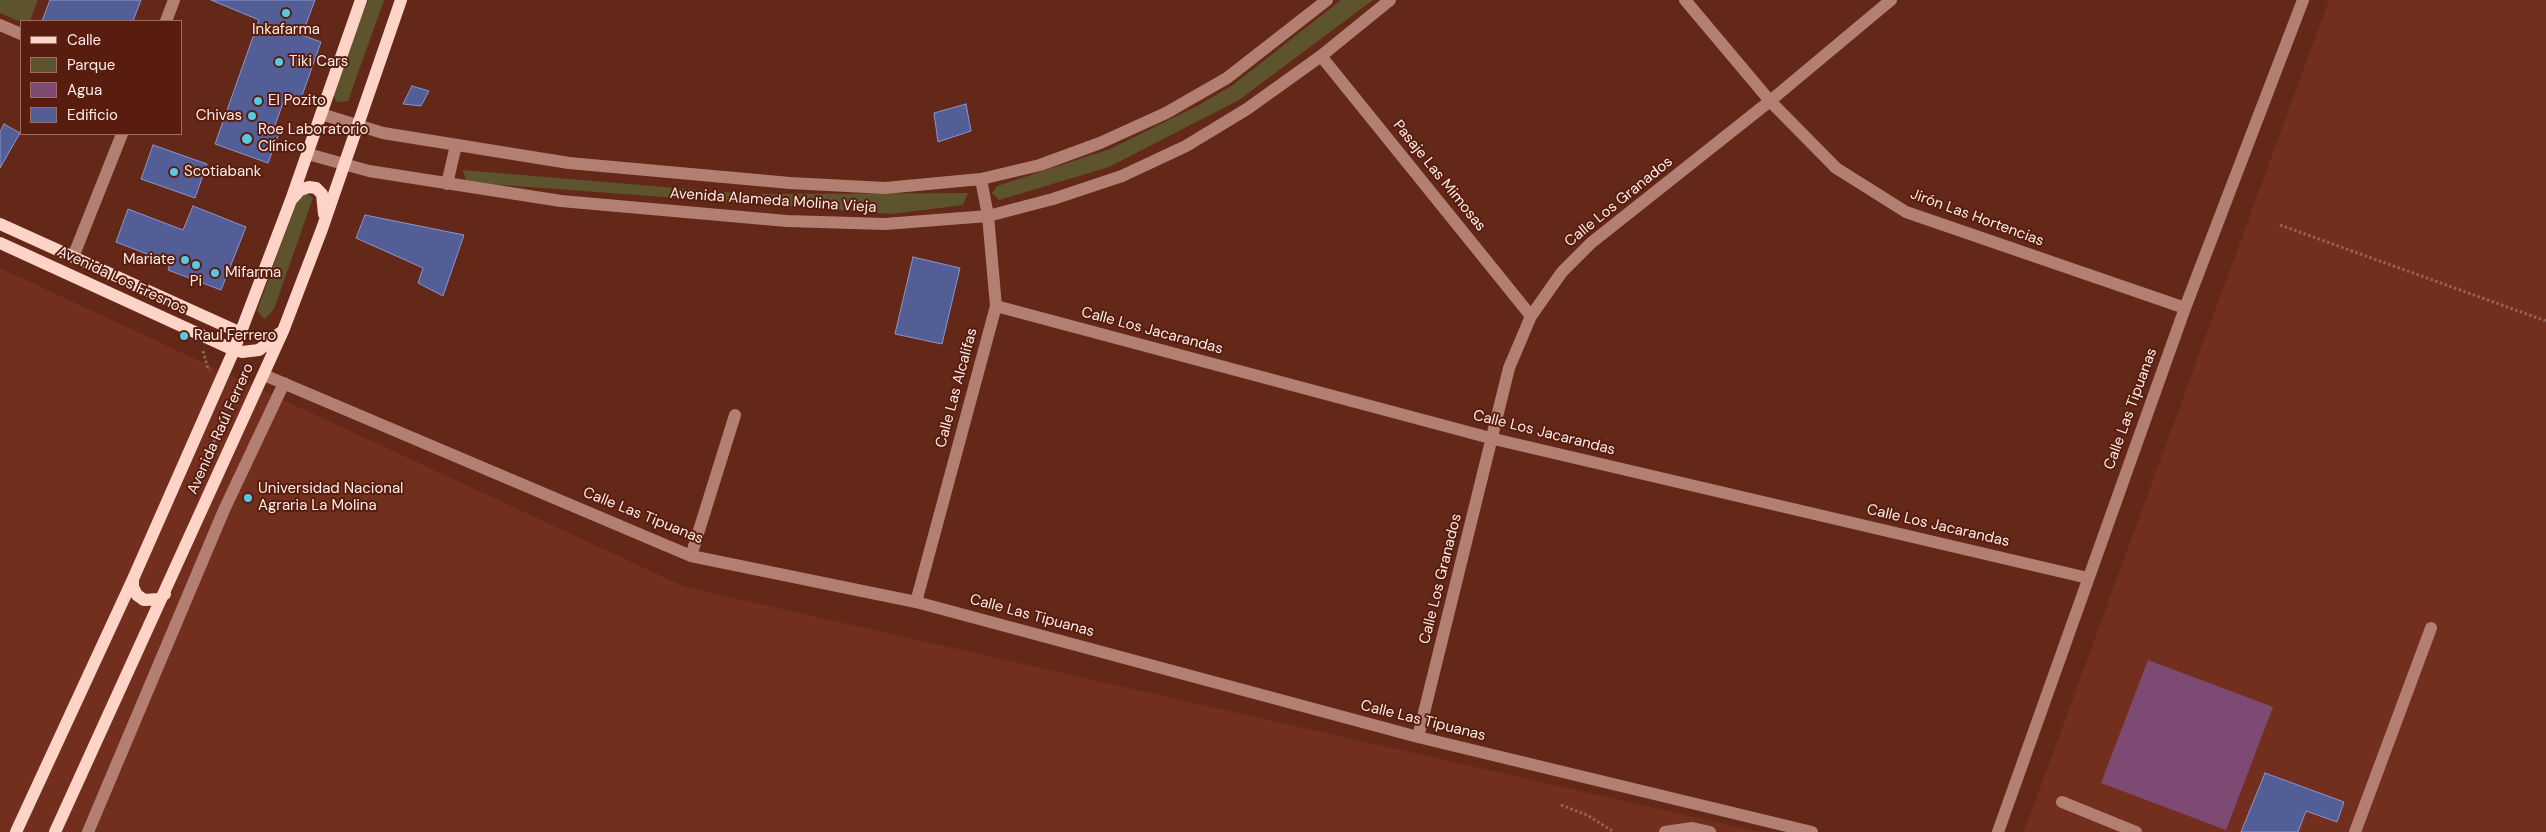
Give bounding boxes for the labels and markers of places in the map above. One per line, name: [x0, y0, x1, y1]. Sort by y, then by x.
marker: Inkafarma: [280, 7, 292, 19]
place label: Inkafarma: [252, 21, 320, 39]
place label: Tiki Cars: [289, 53, 348, 71]
marker: Tiki Cars: [273, 56, 285, 68]
place label: El Pozito: [268, 92, 326, 110]
marker: El Pozito: [252, 95, 264, 107]
place label: Chivas: [196, 107, 242, 125]
marker: Chivas: [246, 110, 258, 122]
place label: Roe Laboratorio Clínico: [258, 121, 368, 156]
marker: Roe Laboratorio Clínico: [240, 132, 254, 146]
place label: Scotiabank: [184, 163, 261, 181]
marker: Scotiabank: [168, 166, 180, 178]
place label: Mariate: [123, 251, 175, 269]
marker: Mariate: [179, 254, 191, 266]
marker: Pi: [190, 259, 202, 271]
place label: Mifarma: [225, 264, 281, 282]
marker: Mifarma: [209, 267, 221, 279]
place label: Pi: [190, 273, 202, 291]
place label: Raul Ferrero: [194, 327, 277, 345]
marker: Raul Ferrero: [178, 330, 190, 342]
place label: Universidad Nacional Agraria La Molina: [258, 480, 403, 515]
marker: Universidad Nacional Agraria La Molina: [242, 492, 254, 504]

